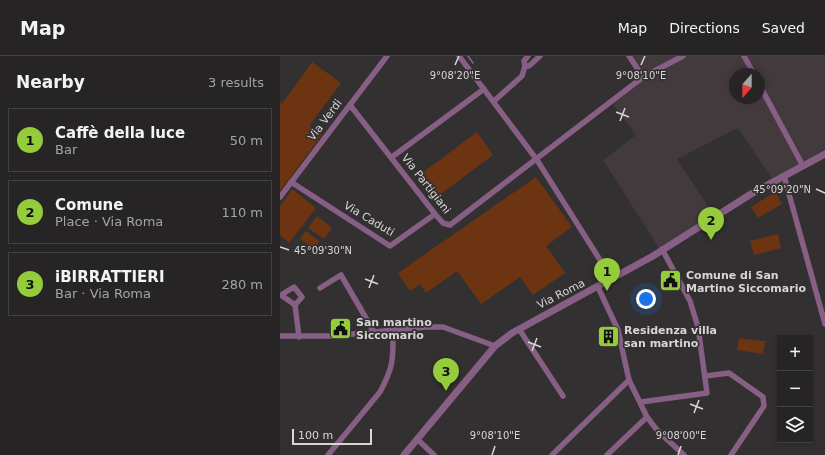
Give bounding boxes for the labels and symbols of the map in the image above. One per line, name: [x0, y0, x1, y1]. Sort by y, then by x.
north arrow: [729, 68, 765, 104]
text: 9°08'20"E: [430, 70, 480, 81]
text: 9°08'10"E: [616, 70, 666, 81]
street label: Via Verdi: [305, 97, 345, 143]
street label: Via Partigiani: [399, 152, 453, 216]
text: 45°09'20"N: [753, 184, 811, 195]
street label: Via Caduti: [342, 199, 396, 239]
pin: 2: [698, 207, 724, 240]
text: 45°09'30"N: [294, 245, 352, 256]
pin: 1: [594, 258, 620, 291]
public building icon: Comune di San Martino Siccomario: [657, 268, 683, 294]
place label: Comune di San Martino Siccomario: [686, 269, 806, 295]
street label: Via Roma: [535, 276, 587, 312]
your location: [636, 289, 656, 309]
public building icon: San martino Siccomario: [328, 315, 354, 341]
place label: San martino Siccomario: [356, 316, 432, 342]
building icon: Residenza villa san martino: [595, 323, 621, 349]
place label: Residenza villa san martino: [624, 324, 717, 350]
pin: 3: [433, 358, 459, 391]
scale bar: [292, 427, 372, 446]
text: 9°08'10"E: [470, 430, 520, 441]
text: 9°08'00"E: [656, 430, 706, 441]

